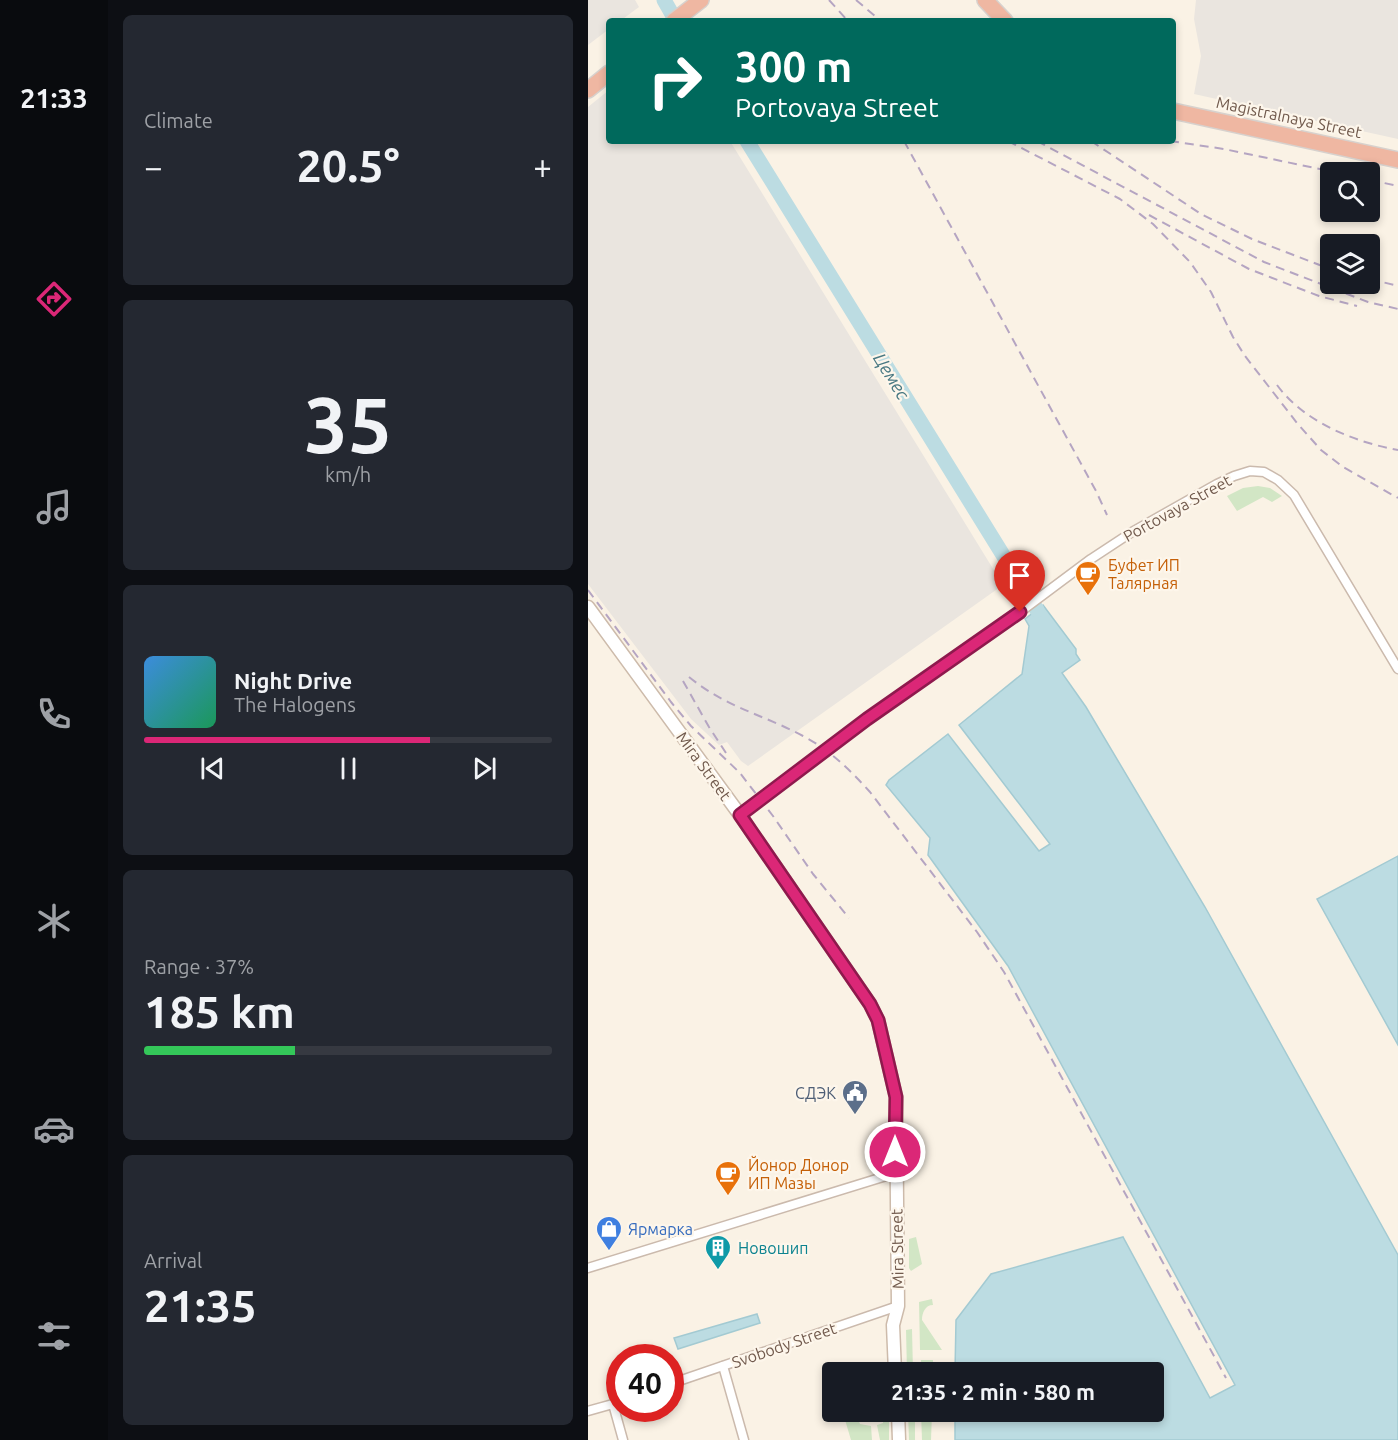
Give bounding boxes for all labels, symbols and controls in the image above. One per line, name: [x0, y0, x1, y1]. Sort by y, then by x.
icon: right: [636, 42, 714, 120]
text: 300 m: [735, 43, 852, 90]
text: 21:33: [20, 83, 88, 113]
text: Portovaya Street: [735, 92, 939, 122]
street label: Magistralnaya Street: [1214, 93, 1364, 141]
text: Climate: [144, 109, 213, 132]
text: 20.5°: [296, 140, 400, 191]
text: −: [144, 148, 163, 185]
text: +: [533, 148, 552, 185]
map controls: [1320, 162, 1380, 294]
button: search: [1320, 162, 1380, 222]
button: layers: [1320, 234, 1380, 294]
icon: directions: [33, 278, 75, 320]
water label: Цемес: [870, 349, 914, 403]
text: 35: [304, 380, 392, 468]
text: km/h: [325, 463, 371, 486]
street label: Portovaya Street: [1120, 471, 1235, 545]
icon: music: [33, 486, 75, 528]
pin: [994, 550, 1045, 612]
place label: Буфет ИП Талярная: [1108, 556, 1180, 592]
icon: arrive: [1003, 559, 1036, 592]
cafe icon: Буфет ИП Талярная: [1073, 559, 1103, 597]
text: Night Drive: [234, 668, 352, 693]
icon: phone: [33, 693, 75, 735]
text: The Halogens: [234, 693, 356, 716]
street label: Mira Street: [673, 728, 735, 804]
icon: previous: [196, 752, 229, 785]
icon: pause: [332, 752, 365, 785]
icon: next: [468, 752, 501, 785]
icon: climate: [33, 900, 75, 942]
text: Range · 37%: [144, 955, 254, 978]
text: 185 km: [144, 986, 295, 1037]
public building icon: СДЭК: [840, 1078, 870, 1116]
place label: СДЭК: [795, 1084, 836, 1102]
icon: car: [33, 1108, 75, 1150]
position arrow: [863, 1120, 927, 1184]
place label: Йонор Донор ИП Мазы: [748, 1155, 849, 1192]
cafe icon: Йонор Донор ИП Мазы: [713, 1159, 743, 1197]
street label: Mira Street: [887, 1208, 907, 1289]
shop icon: Ярмарка: [594, 1214, 624, 1252]
place label: Ярмарка: [628, 1220, 693, 1238]
building icon: Новошип: [703, 1233, 733, 1271]
place label: Новошип: [738, 1239, 808, 1257]
text: Arrival: [144, 1249, 202, 1272]
text: 21:35: [144, 1280, 257, 1331]
icon: filters: [33, 1315, 75, 1357]
street label: Svobody Street: [729, 1318, 839, 1371]
speed limit sign: 40: [606, 1344, 684, 1422]
text: 21:35 · 2 min · 580 m: [891, 1379, 1095, 1404]

